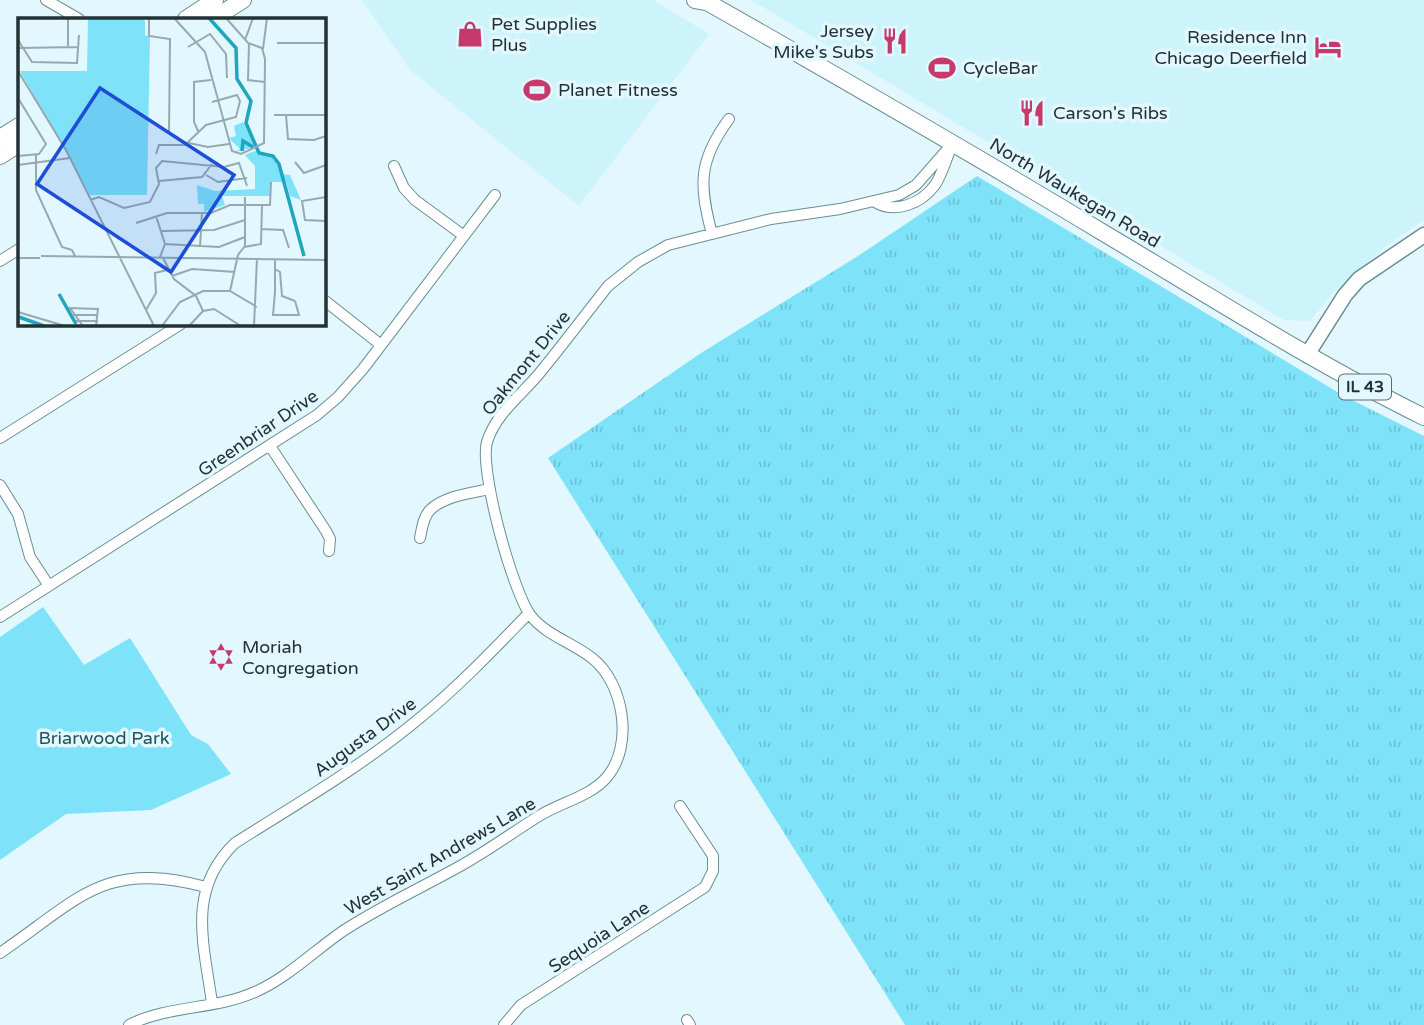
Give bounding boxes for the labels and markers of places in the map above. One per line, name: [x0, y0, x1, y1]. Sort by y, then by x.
place label: Pet Supplies Plus: [491, 13, 597, 56]
shop icon: Pet Supplies Plus: [455, 19, 485, 49]
place label: Jersey Mike's Subs: [773, 20, 874, 63]
restaurant icon: Jersey Mike's Subs: [880, 26, 910, 56]
place label: Residence Inn Chicago Deerfield: [1154, 26, 1307, 69]
hotel icon: Residence Inn Chicago Deerfield: [1313, 32, 1343, 62]
sports icon: CycleBar: [927, 53, 957, 83]
place label: CycleBar: [963, 57, 1038, 79]
sports icon: Planet Fitness: [522, 75, 552, 105]
place label: Planet Fitness: [558, 79, 678, 101]
restaurant icon: Carson's Ribs: [1017, 98, 1047, 128]
place label: Carson's Ribs: [1053, 102, 1168, 124]
place label: Moriah Congregation: [242, 636, 359, 679]
synagogue icon: Moriah Congregation: [206, 642, 236, 672]

